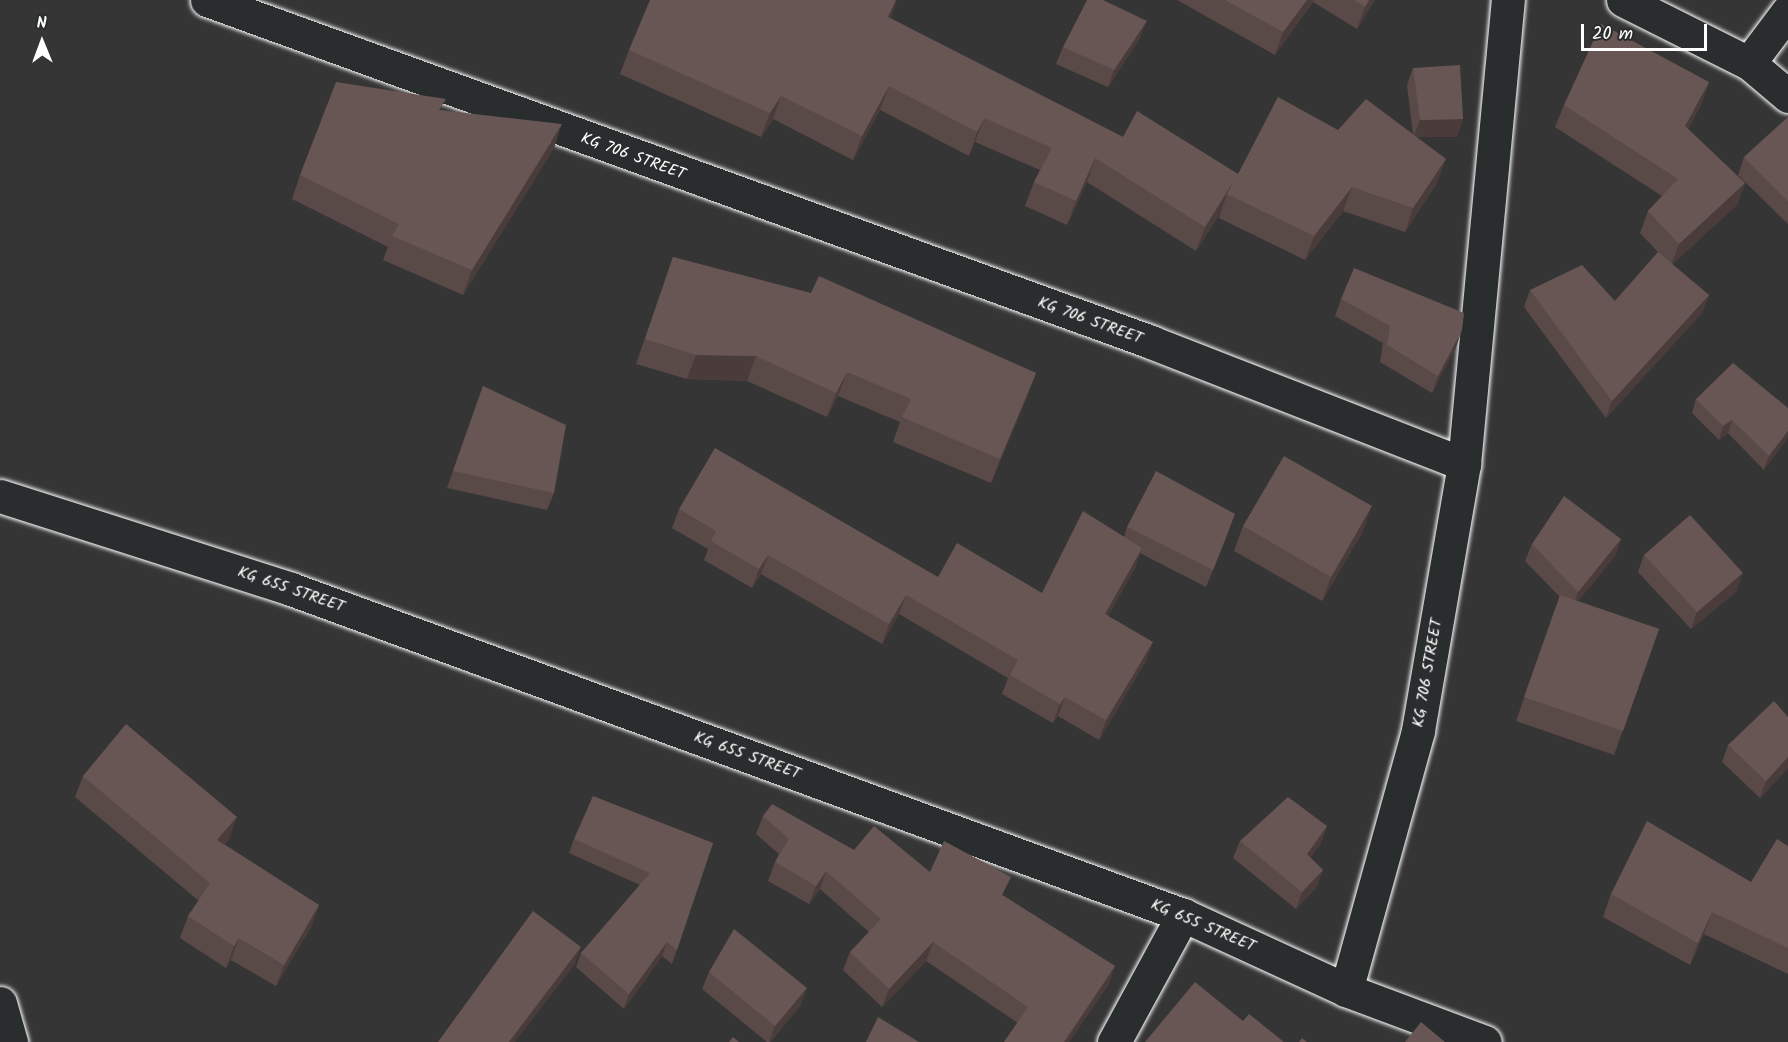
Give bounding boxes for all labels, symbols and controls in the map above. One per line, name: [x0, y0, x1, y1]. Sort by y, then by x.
text: N: [36, 11, 47, 36]
north arrow: [12, 12, 72, 72]
scale bar: [1584, 12, 1710, 50]
text: 20 m: [1592, 20, 1633, 49]
street label: KG 706 STREET: [578, 129, 688, 185]
street label: KG 706 STREET: [1035, 293, 1145, 349]
street label: KG 655 STREET: [235, 563, 347, 617]
street label: KG 706 STREET: [1409, 617, 1447, 729]
street label: KG 655 STREET: [691, 728, 803, 784]
street label: KG 655 STREET: [1148, 895, 1258, 957]

